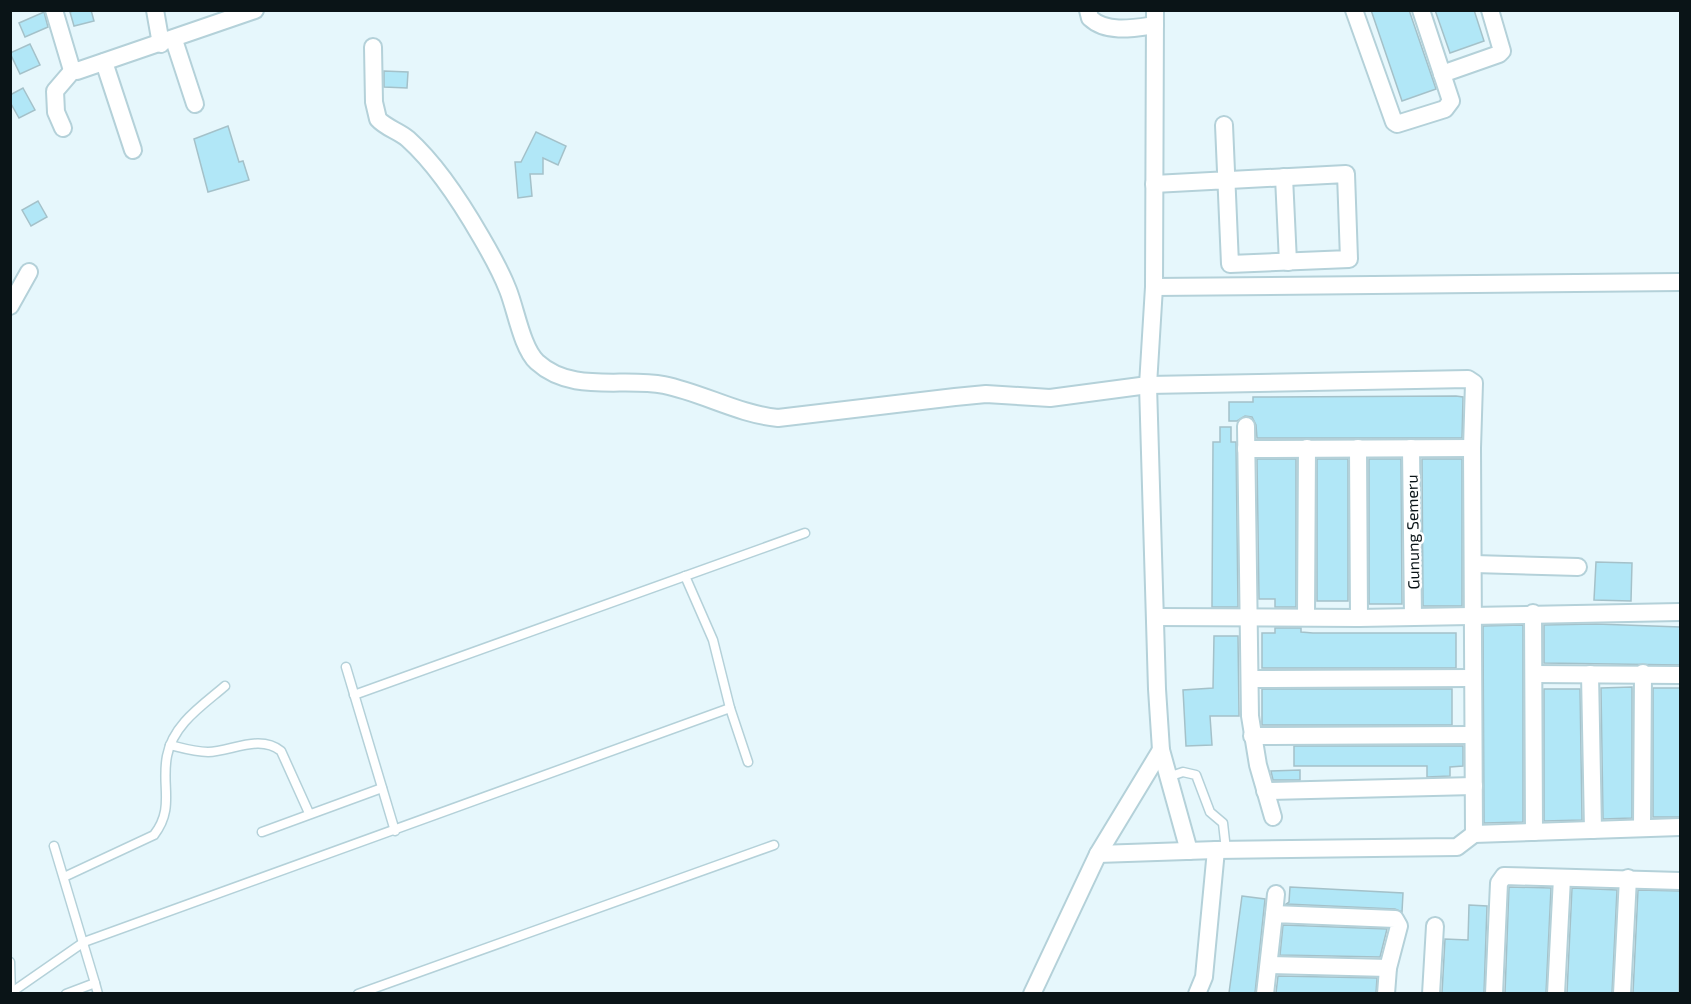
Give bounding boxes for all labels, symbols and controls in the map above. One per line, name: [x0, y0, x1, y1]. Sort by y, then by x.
street label: Gunung Semeru: [1401, 474, 1423, 590]

